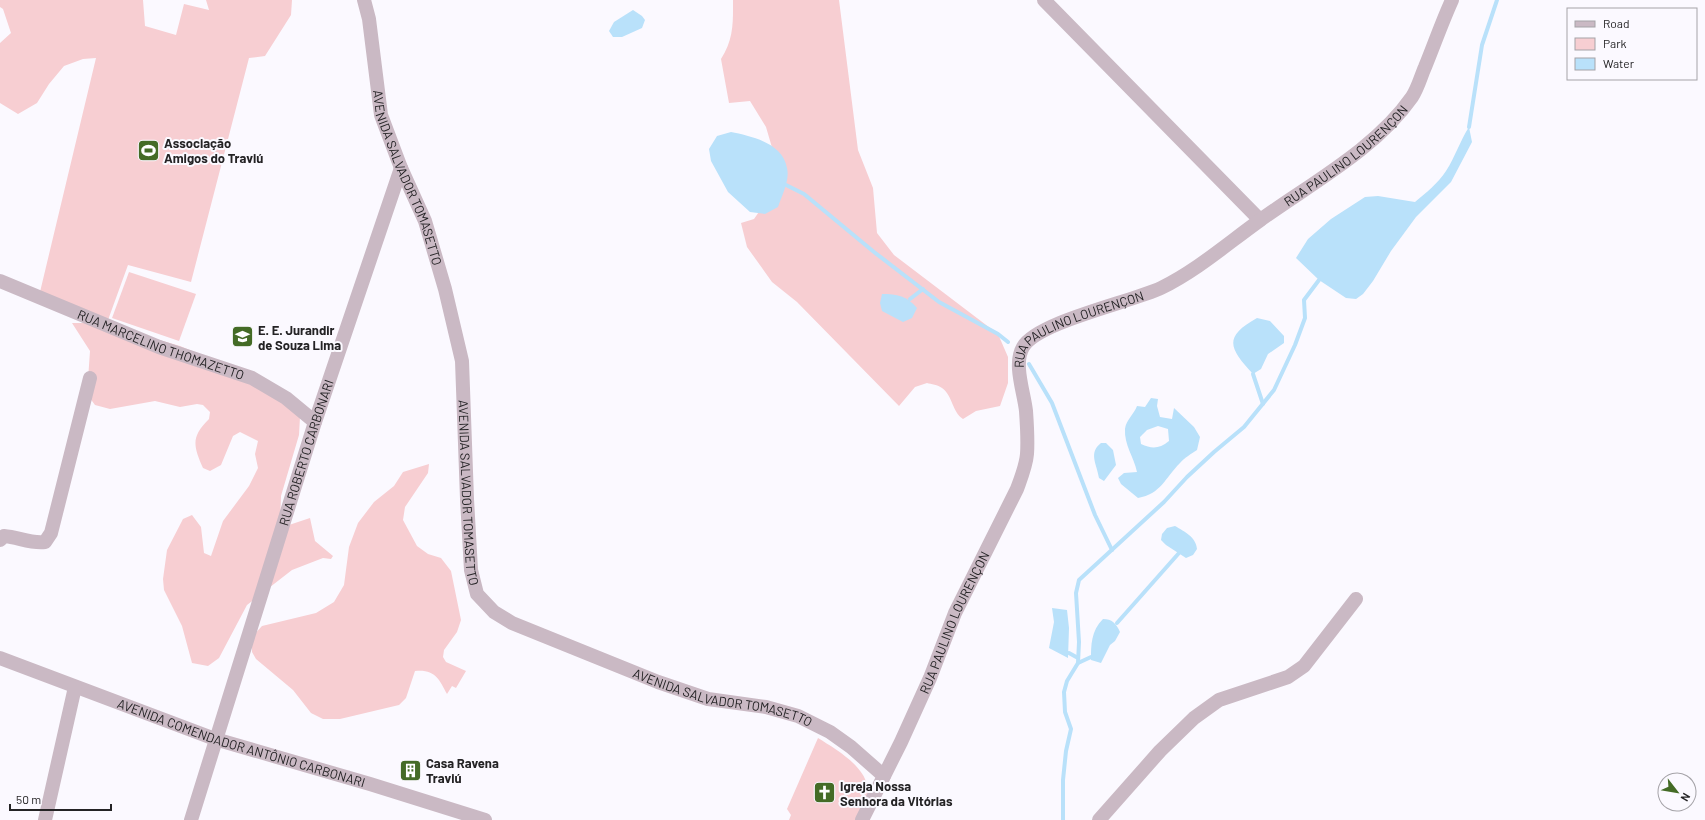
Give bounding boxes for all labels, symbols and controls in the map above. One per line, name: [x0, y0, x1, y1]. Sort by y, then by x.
legend: [1567, 8, 1697, 80]
text: Road: [1603, 16, 1630, 30]
text: Park: [1603, 36, 1627, 50]
text: Water: [1603, 56, 1635, 70]
street label: AVENIDA SALVADOR TOMASETTO: [370, 89, 446, 267]
street label: RUA PAULINO LOURENÇON: [1281, 102, 1411, 210]
place label: Associação Amigos do Traviú: [164, 135, 263, 166]
sports icon: Associação Amigos do Traviú: [136, 137, 162, 163]
street label: RUA PAULINO LOURENÇON: [1011, 287, 1146, 368]
street label: RUA MARCELINO THOMAZETTO: [75, 306, 246, 383]
place label: E. E. Jurandir de Souza Lima: [258, 322, 341, 353]
school or university icon: E. E. Jurandir de Souza Lima: [230, 324, 256, 350]
street label: RUA ROBERTO CARBONARI: [275, 377, 337, 528]
street label: AVENIDA SALVADOR TOMASETTO: [455, 400, 483, 587]
street label: RUA PAULINO LOURENÇON: [916, 549, 993, 696]
street label: AVENIDA SALVADOR TOMASETTO: [631, 665, 815, 730]
street label: AVENIDA COMENDADOR ANTÔNIO CARBONARI: [115, 695, 367, 790]
place label: Casa Ravena Traviú: [426, 755, 499, 786]
building icon: Casa Ravena Traviú: [398, 757, 424, 783]
north arrow: [1657, 772, 1697, 812]
place label: Igreja Nossa Senhora da Vitórias: [840, 778, 953, 809]
church icon: Igreja Nossa Senhora da Vitórias: [811, 780, 837, 806]
scale bar: [10, 786, 111, 812]
text: N: [1679, 791, 1693, 804]
text: 50 m: [16, 792, 41, 806]

